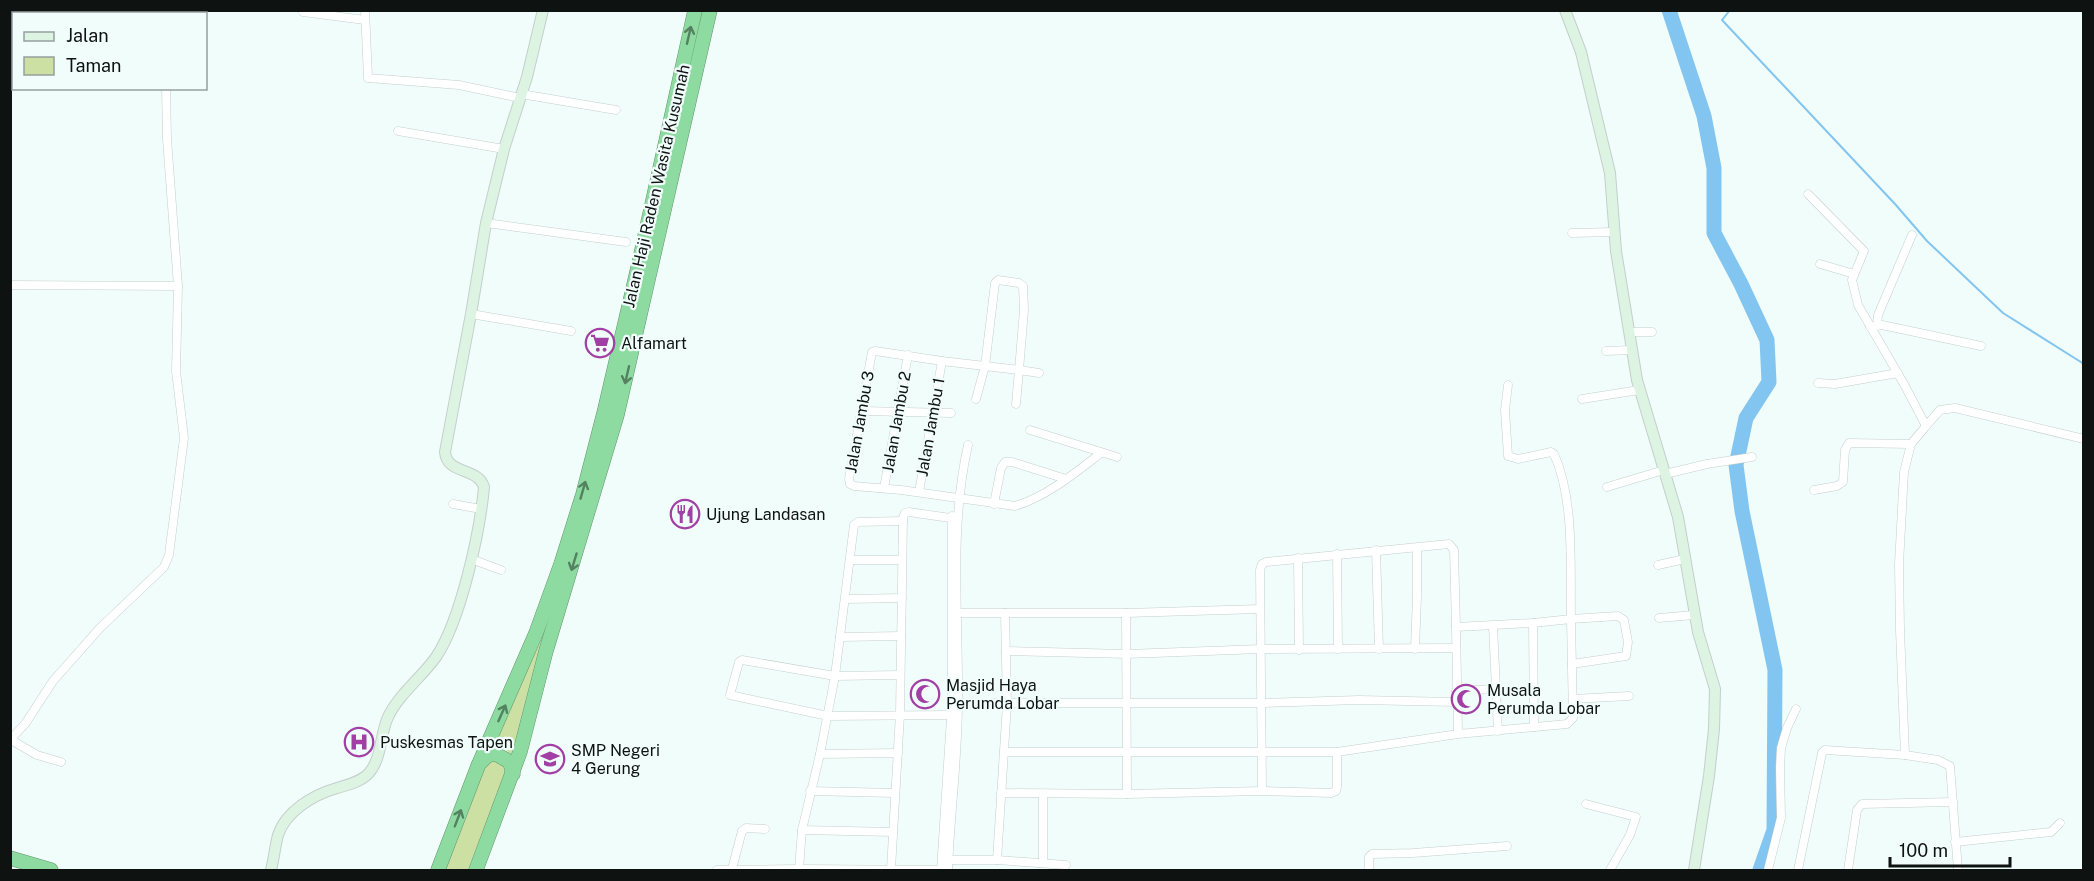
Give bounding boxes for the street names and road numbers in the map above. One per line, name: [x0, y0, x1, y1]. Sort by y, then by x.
street label: Jalan Haji Raden Wasita Kusumah: [619, 63, 694, 310]
street label: Jalan Jambu 3: [841, 369, 878, 475]
street label: Jalan Jambu 2: [878, 370, 915, 474]
street label: Jalan Jambu 1: [912, 376, 949, 478]

